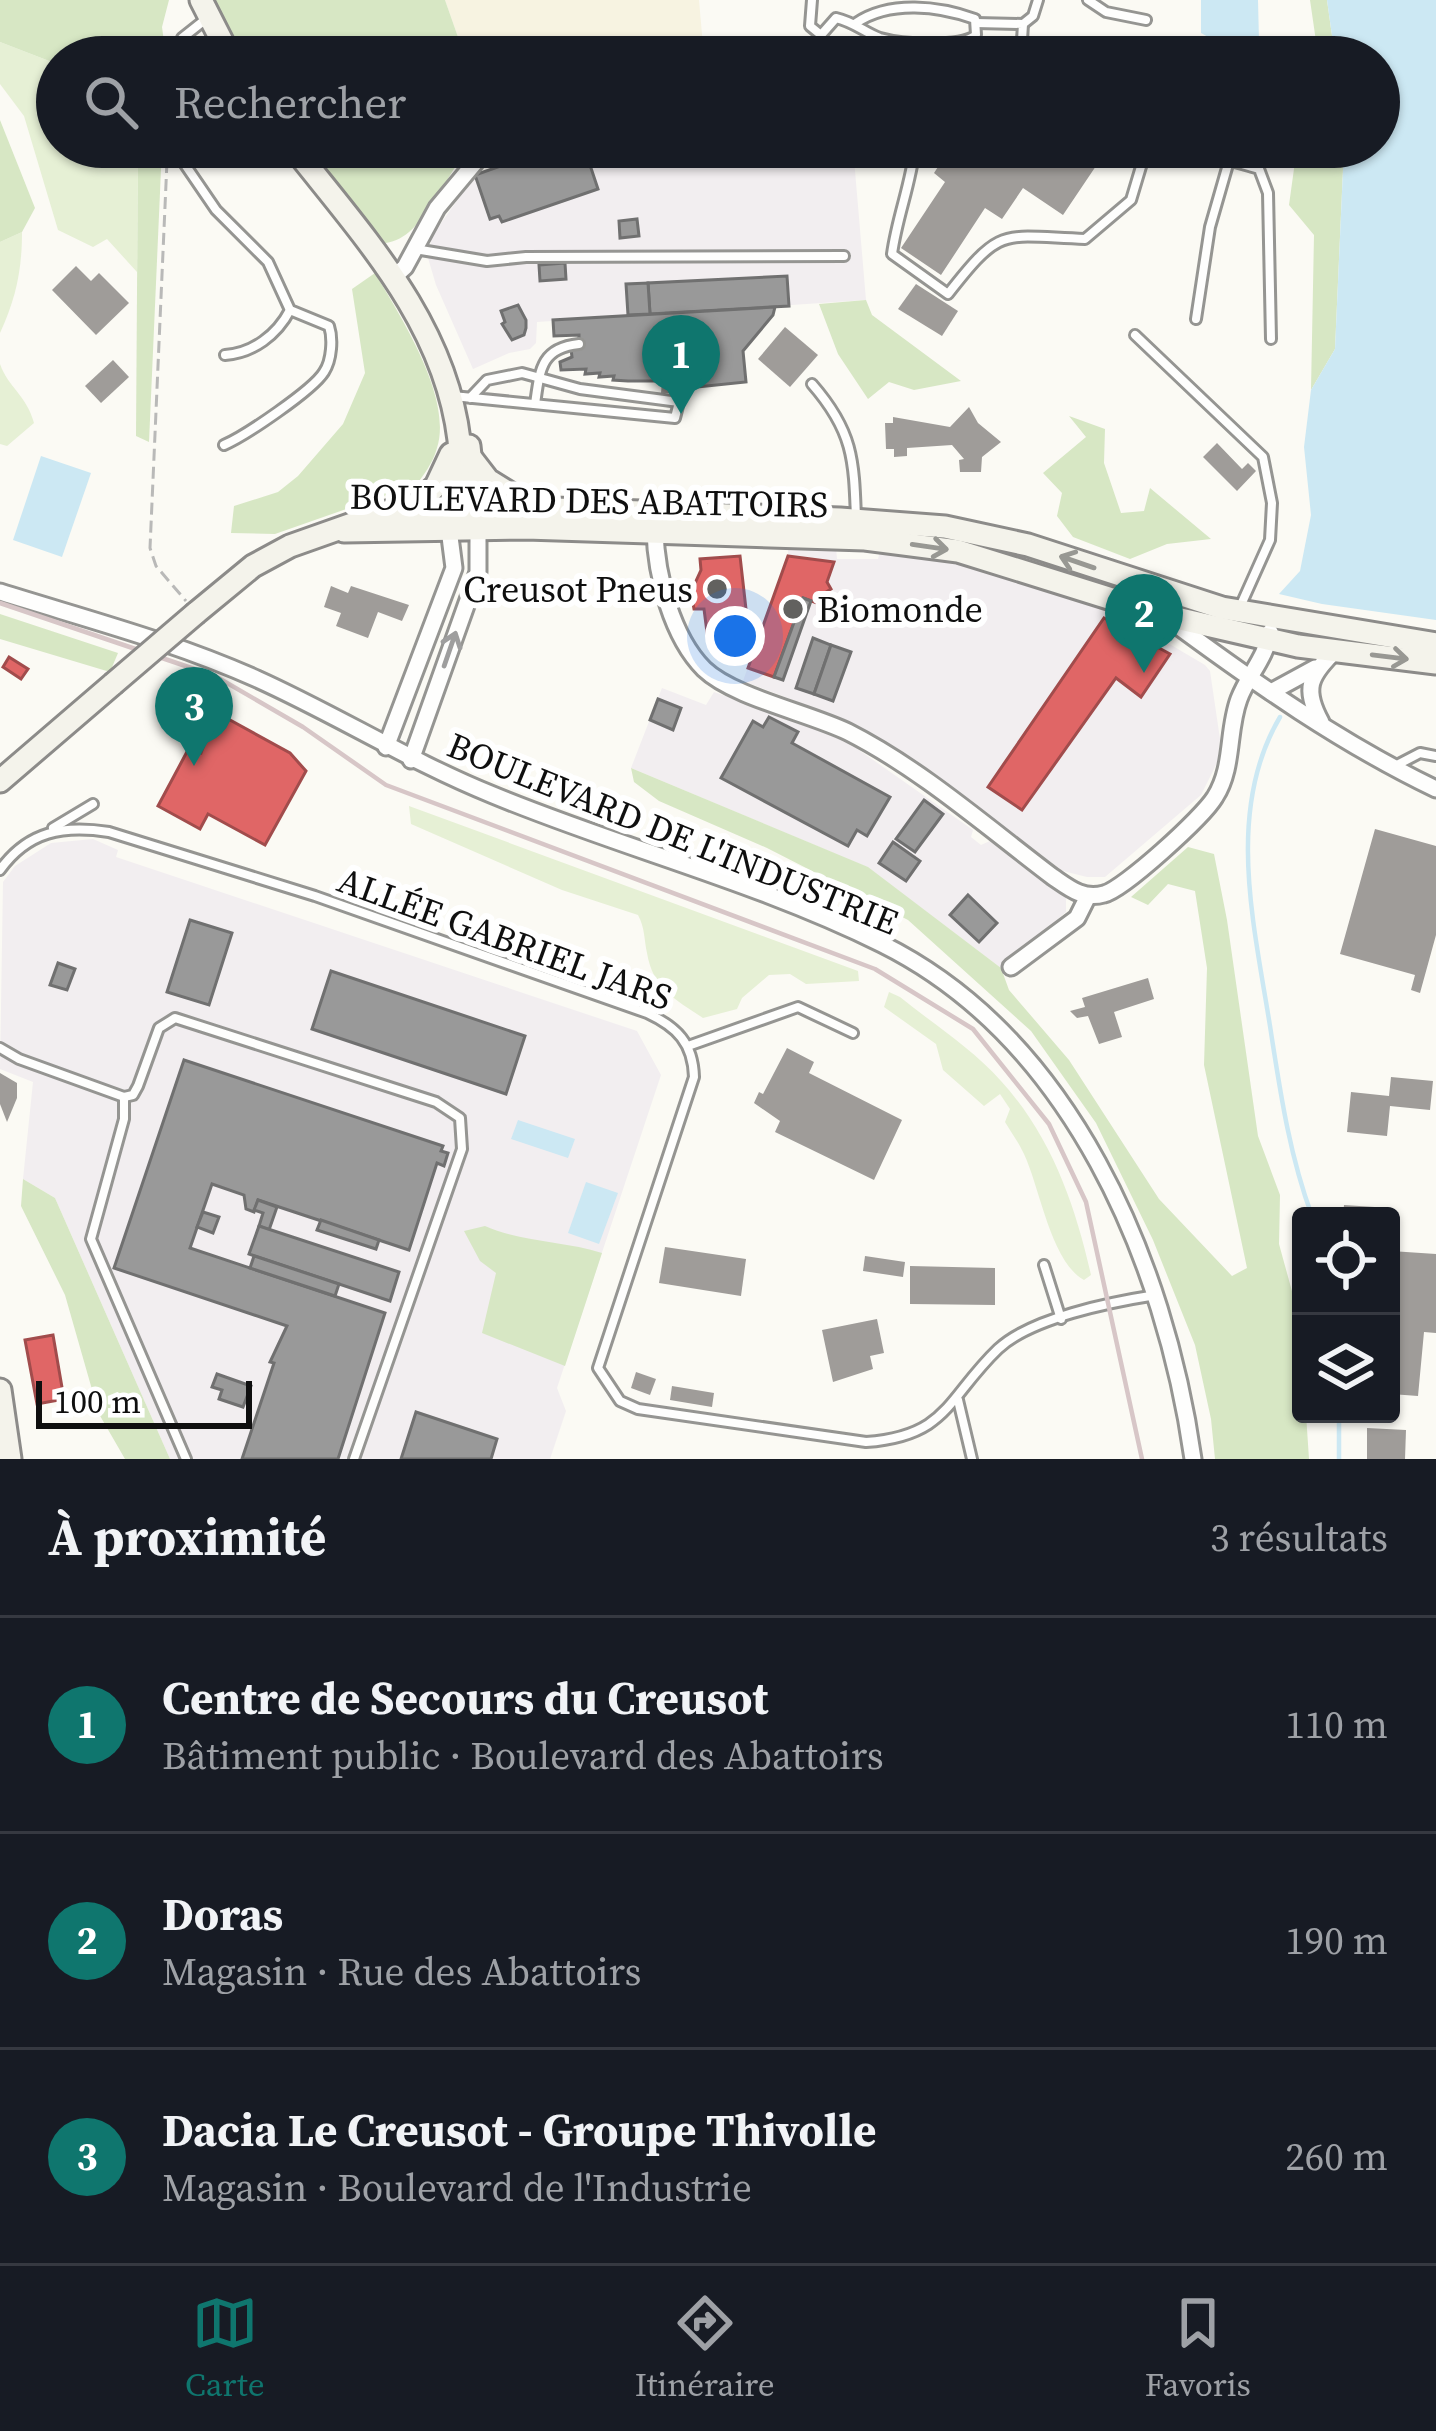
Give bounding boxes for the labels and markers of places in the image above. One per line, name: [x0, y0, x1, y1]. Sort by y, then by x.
pin: 1: [642, 315, 720, 414]
place label: Creusot Pneus: [463, 565, 693, 614]
pin: 2: [1105, 574, 1183, 673]
marker: Creusot Pneus: [704, 576, 730, 602]
place label: Biomonde: [817, 585, 983, 634]
marker: Biomonde: [780, 596, 806, 622]
pin: 3: [155, 667, 233, 766]

